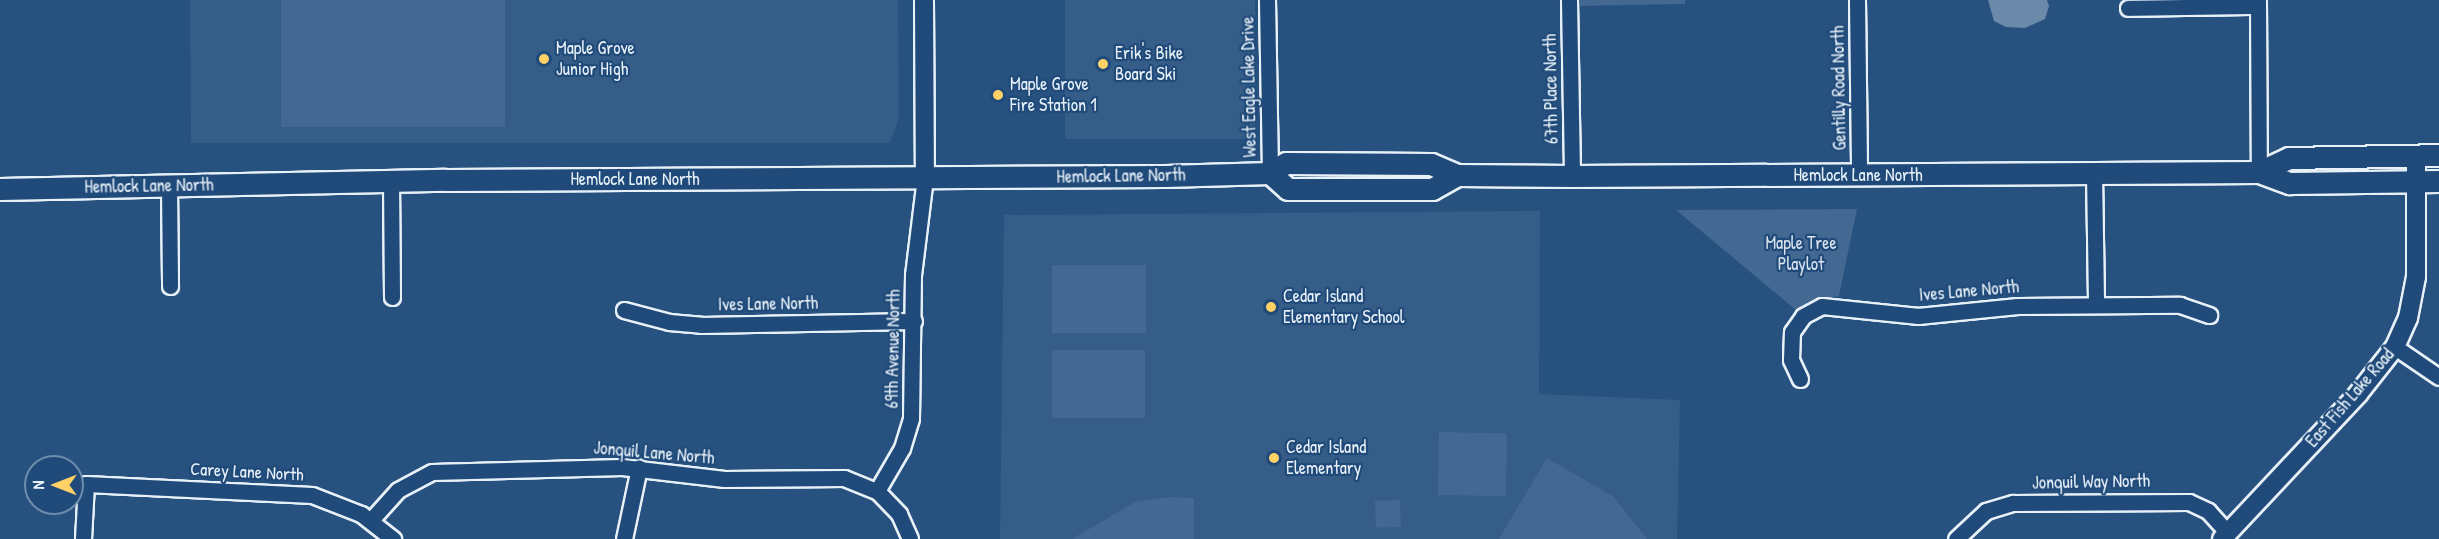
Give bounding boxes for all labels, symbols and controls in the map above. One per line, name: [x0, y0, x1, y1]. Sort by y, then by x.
street label: West Eagle Lake Drive: [1237, 16, 1261, 158]
street label: Gentilly Road North: [1827, 25, 1851, 151]
street label: 67th Place North: [1539, 34, 1563, 144]
place label: Maple Grove Junior High: [556, 38, 635, 80]
place label: Erik's Bike Board Ski: [1115, 43, 1183, 86]
marker: Maple Grove Junior High: [537, 52, 551, 66]
marker: Erik's Bike Board Ski: [1096, 57, 1110, 71]
place label: Maple Grove Fire Station 1: [1010, 74, 1097, 116]
marker: Maple Grove Fire Station 1: [991, 88, 1005, 102]
street label: Hemlock Lane North: [1056, 164, 1186, 188]
street label: Hemlock Lane North: [1793, 164, 1923, 186]
street label: Hemlock Lane North: [570, 168, 700, 190]
street label: Hemlock Lane North: [84, 174, 214, 198]
park label: Maple Tree Playlot: [1765, 233, 1837, 276]
street label: Ives Lane North: [1918, 276, 2020, 306]
place label: Cedar Island Elementary School: [1283, 286, 1404, 328]
street label: 69th Avenue North: [881, 289, 905, 409]
street label: Ives Lane North: [718, 292, 818, 316]
marker: Cedar Island Elementary School: [1264, 300, 1278, 314]
street label: East Fish Lake Road: [2301, 344, 2399, 452]
street label: Jonquil Lane North: [593, 437, 715, 469]
place label: Cedar Island Elementary: [1286, 437, 1366, 480]
marker: Cedar Island Elementary: [1267, 451, 1281, 465]
north arrow: [24, 455, 84, 515]
street label: Carey Lane North: [190, 458, 304, 486]
street label: Jonquil Way North: [2032, 470, 2150, 494]
text: N: [27, 481, 49, 489]

